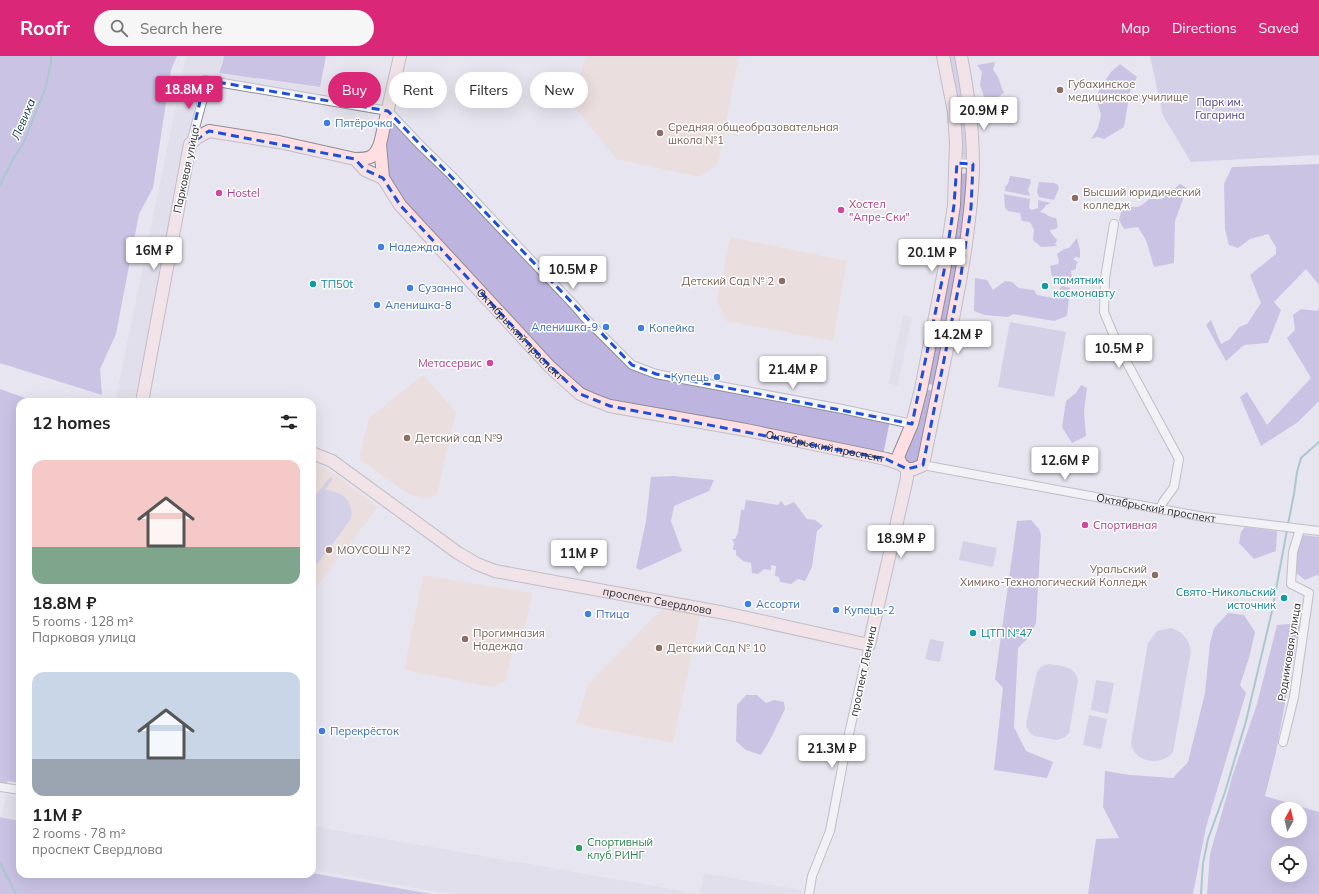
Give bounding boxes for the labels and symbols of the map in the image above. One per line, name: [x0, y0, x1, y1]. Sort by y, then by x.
pin: 18.8M ₽: [152, 76, 226, 110]
place label: Губахинское медицинское училище: [1068, 77, 1188, 104]
marker: Губахинское медицинское училище: [1055, 85, 1065, 95]
park label: Парк им. Гагарина: [1195, 95, 1245, 122]
water label: Левиха: [7, 96, 38, 143]
pin: 20.9M ₽: [947, 97, 1021, 131]
place label: Пятёрочка: [335, 116, 392, 130]
marker: Пятёрочка: [322, 118, 332, 128]
place label: Средняя общеобразовательная школа №1: [668, 120, 839, 147]
street label: Парковая улица: [170, 126, 202, 214]
marker: Средняя общеобразовательная школа №1: [655, 128, 665, 138]
place label: Высший юридический колледж: [1083, 185, 1201, 212]
place label: Hostel: [227, 186, 260, 200]
marker: Hostel: [214, 188, 224, 198]
marker: Высший юридический колледж: [1070, 193, 1080, 203]
place label: Хостел "Апре-Ски": [849, 197, 910, 224]
marker: Хостел "Апре-Ски": [836, 205, 846, 215]
pin: 16M ₽: [126, 237, 182, 271]
pin: 20.1M ₽: [895, 239, 969, 273]
place label: Надежда: [389, 240, 439, 254]
marker: Надежда: [376, 242, 386, 252]
pin: 10.5M ₽: [536, 256, 610, 290]
place label: памятник космонавту: [1053, 273, 1115, 300]
place label: Детский Сад № 2: [682, 274, 774, 288]
marker: Детский Сад № 2: [777, 276, 787, 286]
place label: ТП50t: [321, 277, 353, 291]
marker: ТП50t: [308, 279, 318, 289]
place label: Сузанна: [418, 281, 463, 295]
marker: памятник космонавту: [1040, 281, 1050, 291]
marker: Сузанна: [405, 283, 415, 293]
street label: Октябрьский проспект: [473, 285, 566, 383]
place label: Аленишка-8: [385, 298, 452, 312]
marker: Аленишка-8: [372, 300, 382, 310]
place label: Аленишка-9: [531, 320, 598, 334]
place label: Копейка: [649, 321, 694, 335]
pin: 14.2M ₽: [921, 321, 995, 355]
marker: Аленишка-9: [601, 322, 611, 332]
marker: Копейка: [636, 323, 646, 333]
pin: 10.5M ₽: [1082, 335, 1156, 369]
place label: Метасервис: [418, 356, 482, 370]
pin: 21.4M ₽: [756, 356, 830, 390]
marker: Метасервис: [485, 358, 495, 368]
place label: Купець: [671, 370, 709, 384]
marker: Купець: [712, 372, 722, 382]
street label: Октябрьский проспект: [764, 427, 886, 465]
place label: Детский сад №9: [415, 431, 503, 445]
marker: Детский сад №9: [402, 433, 412, 443]
pin: 12.6M ₽: [1028, 447, 1102, 481]
street label: Октябрьский проспект: [1095, 490, 1216, 525]
place label: Спортивная: [1093, 518, 1157, 532]
marker: Спортивная: [1080, 520, 1090, 530]
pin: 18.9M ₽: [864, 525, 938, 559]
pin: 11M ₽: [551, 540, 607, 574]
place label: МОУСОШ №2: [337, 543, 411, 557]
marker: МОУСОШ №2: [324, 545, 334, 555]
place label: Уральский Химико-Технологический Колледж: [960, 562, 1147, 589]
marker: Уральский Химико-Технологический Колледж: [1150, 570, 1160, 580]
street label: проспект Свердлова: [602, 584, 713, 617]
place label: Свято-Никольский источник: [1176, 585, 1276, 612]
marker: Свято-Никольский источник: [1279, 593, 1289, 603]
place label: Ассорти: [756, 597, 800, 611]
marker: Ассорти: [743, 599, 753, 609]
street label: Родниковая улица: [1274, 602, 1304, 702]
place label: Купецъ-2: [844, 603, 895, 617]
marker: Купецъ-2: [831, 605, 841, 615]
place label: Птица: [596, 607, 629, 621]
marker: Птица: [583, 609, 593, 619]
street label: проспект Ленина: [847, 624, 879, 718]
place label: Прогимназия Надежда: [473, 626, 545, 653]
place label: ЦТП №47: [981, 626, 1033, 640]
marker: ЦТП №47: [968, 628, 978, 638]
marker: Прогимназия Надежда: [460, 634, 470, 644]
place label: Детский Сад № 10: [667, 641, 766, 655]
marker: Детский Сад № 10: [654, 643, 664, 653]
place label: Перекрёсток: [330, 724, 399, 738]
marker: Перекрёсток: [317, 726, 327, 736]
pin: 21.3M ₽: [795, 735, 869, 769]
north arrow: [1271, 802, 1307, 838]
place label: Спортивный клуб РИНГ: [587, 835, 653, 862]
marker: Спортивный клуб РИНГ: [574, 843, 584, 853]

